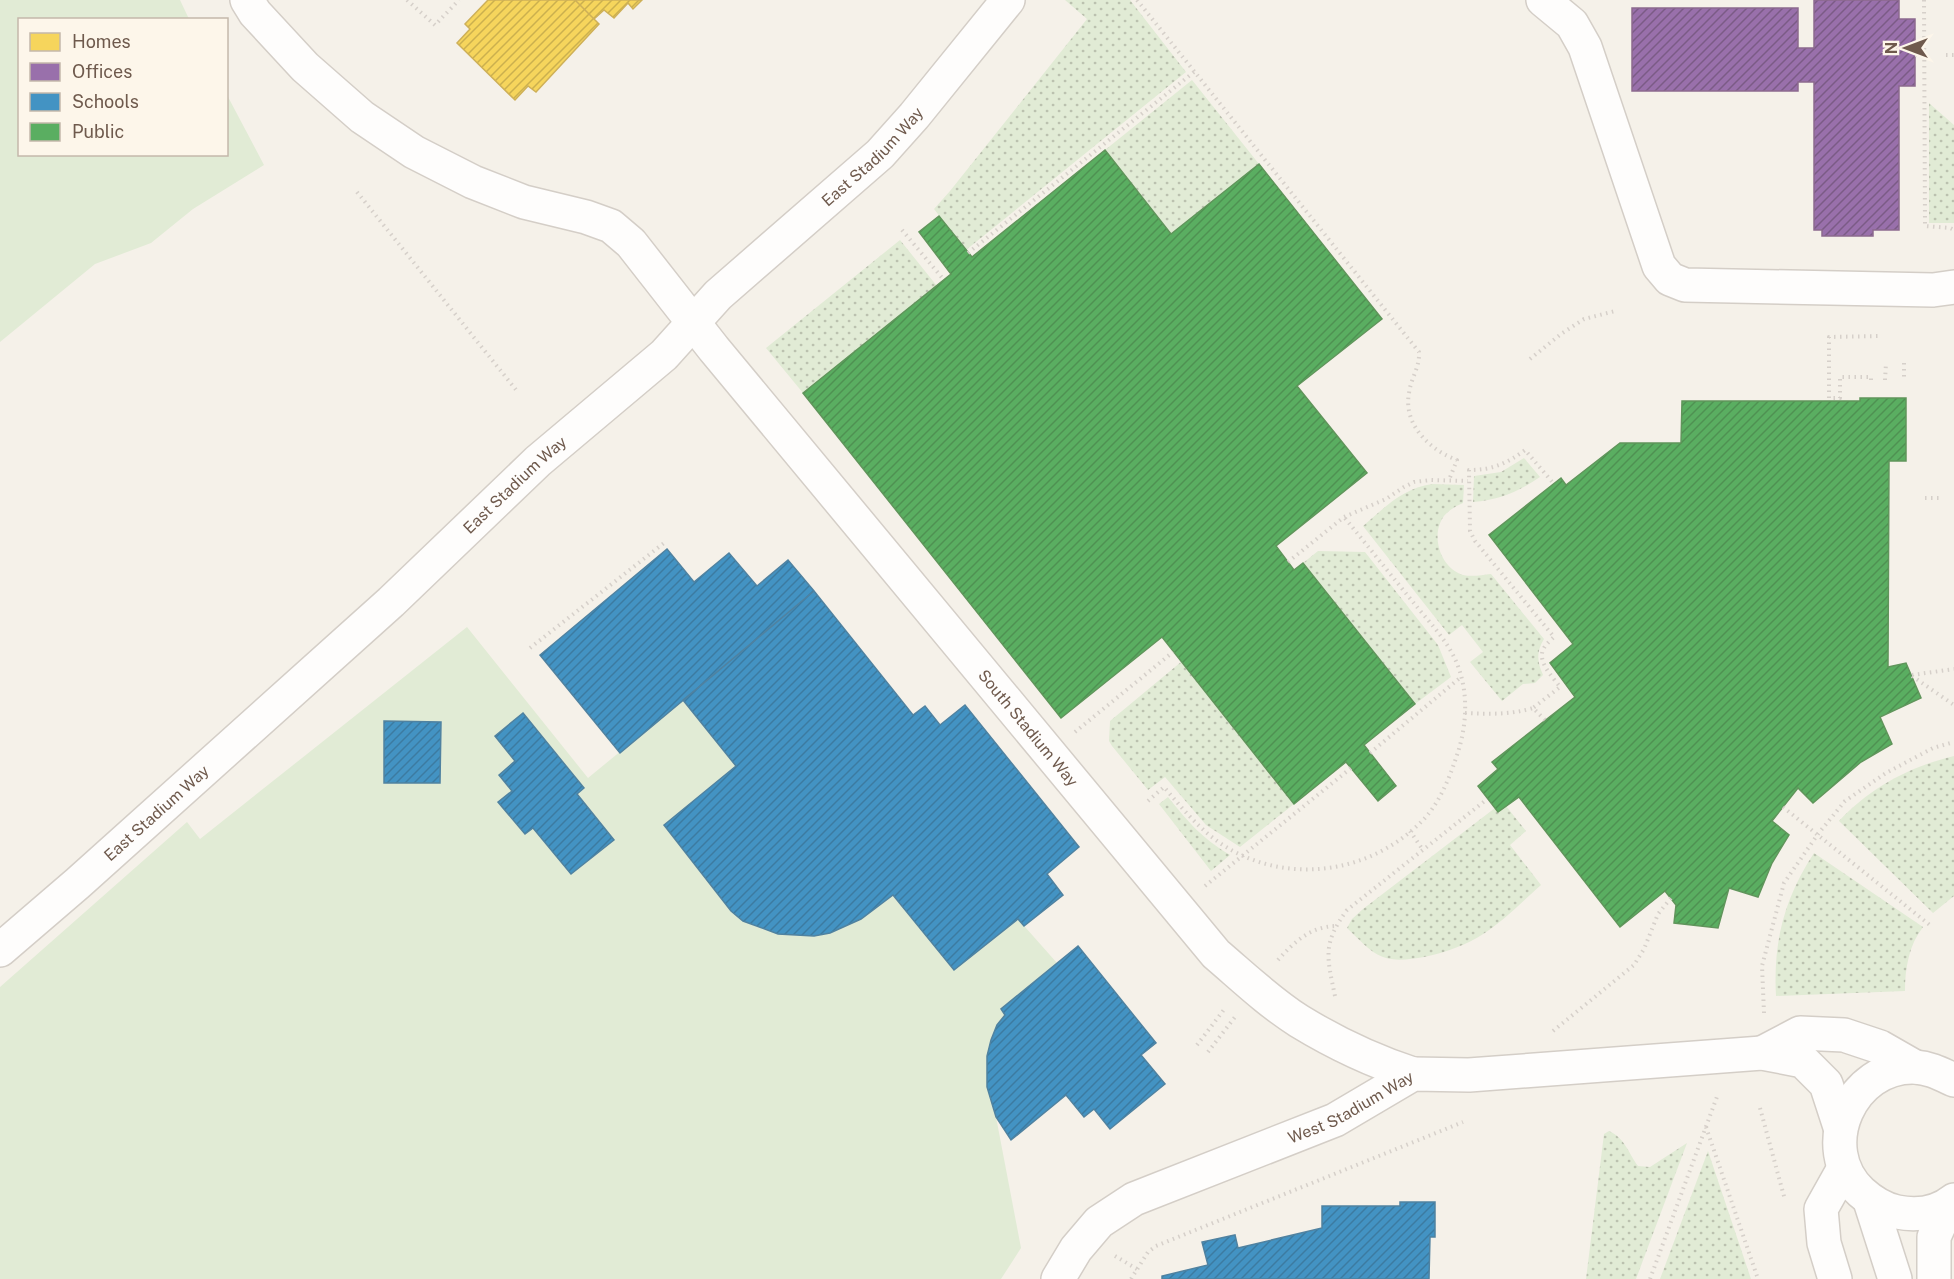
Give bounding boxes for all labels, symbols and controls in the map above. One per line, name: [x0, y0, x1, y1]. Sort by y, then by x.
legend: [18, 18, 228, 156]
north arrow: [1876, 18, 1936, 78]
text: Homes: [72, 31, 131, 52]
text: N: [1882, 42, 1901, 54]
text: Offices: [72, 61, 132, 82]
text: Schools: [72, 91, 139, 112]
street label: East Stadium Way: [818, 103, 928, 210]
text: Public: [72, 121, 124, 142]
street label: East Stadium Way: [459, 432, 571, 538]
street label: South Stadium Way: [974, 666, 1082, 791]
street label: East Stadium Way: [100, 761, 213, 865]
street label: West Stadium Way: [1285, 1067, 1417, 1148]

